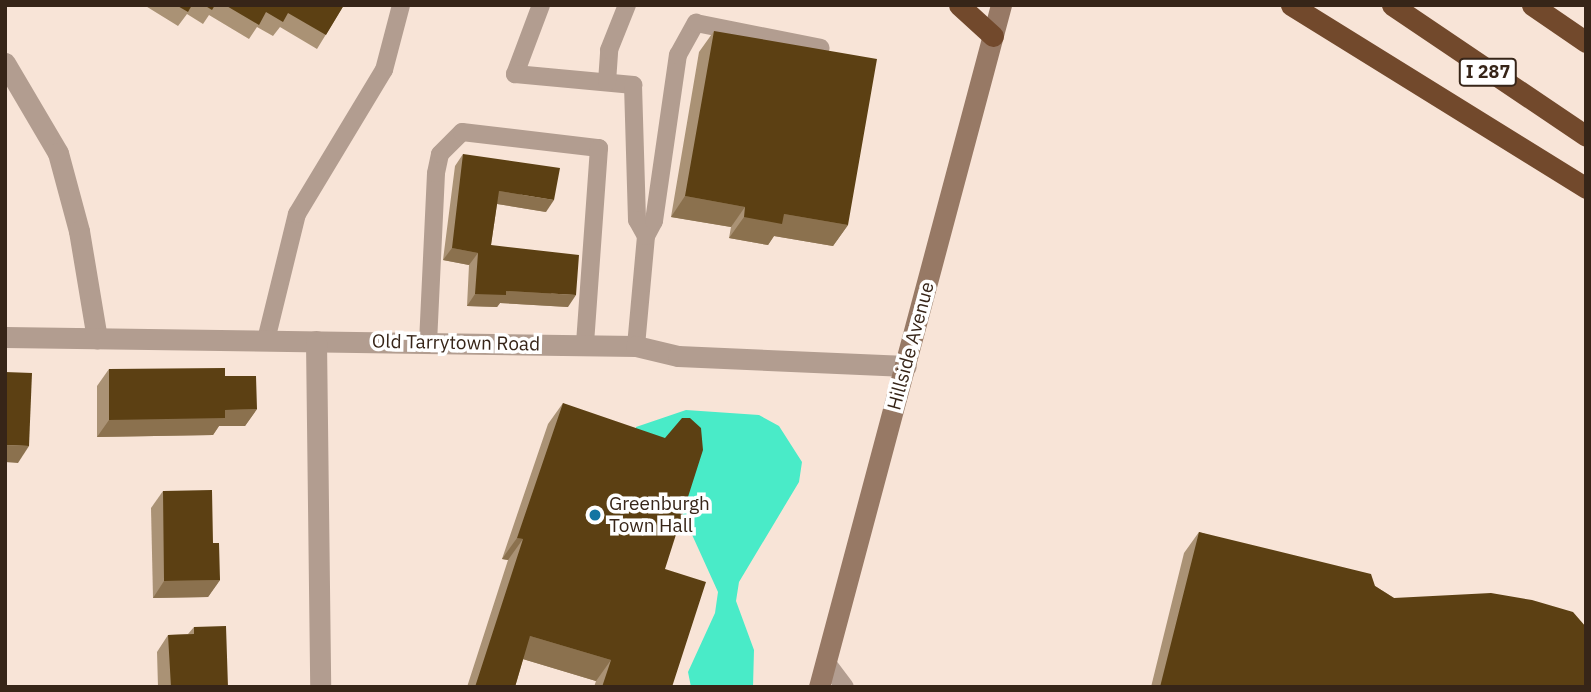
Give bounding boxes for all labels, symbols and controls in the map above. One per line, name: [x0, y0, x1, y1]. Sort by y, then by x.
road number: I 287: [1458, 58, 1518, 86]
street label: Hillside Avenue: [883, 279, 939, 413]
street label: Old Tarrytown Road: [372, 330, 540, 356]
place label: Greenburgh Town Hall: [609, 493, 710, 537]
marker: Greenburgh Town Hall: [587, 507, 603, 523]

